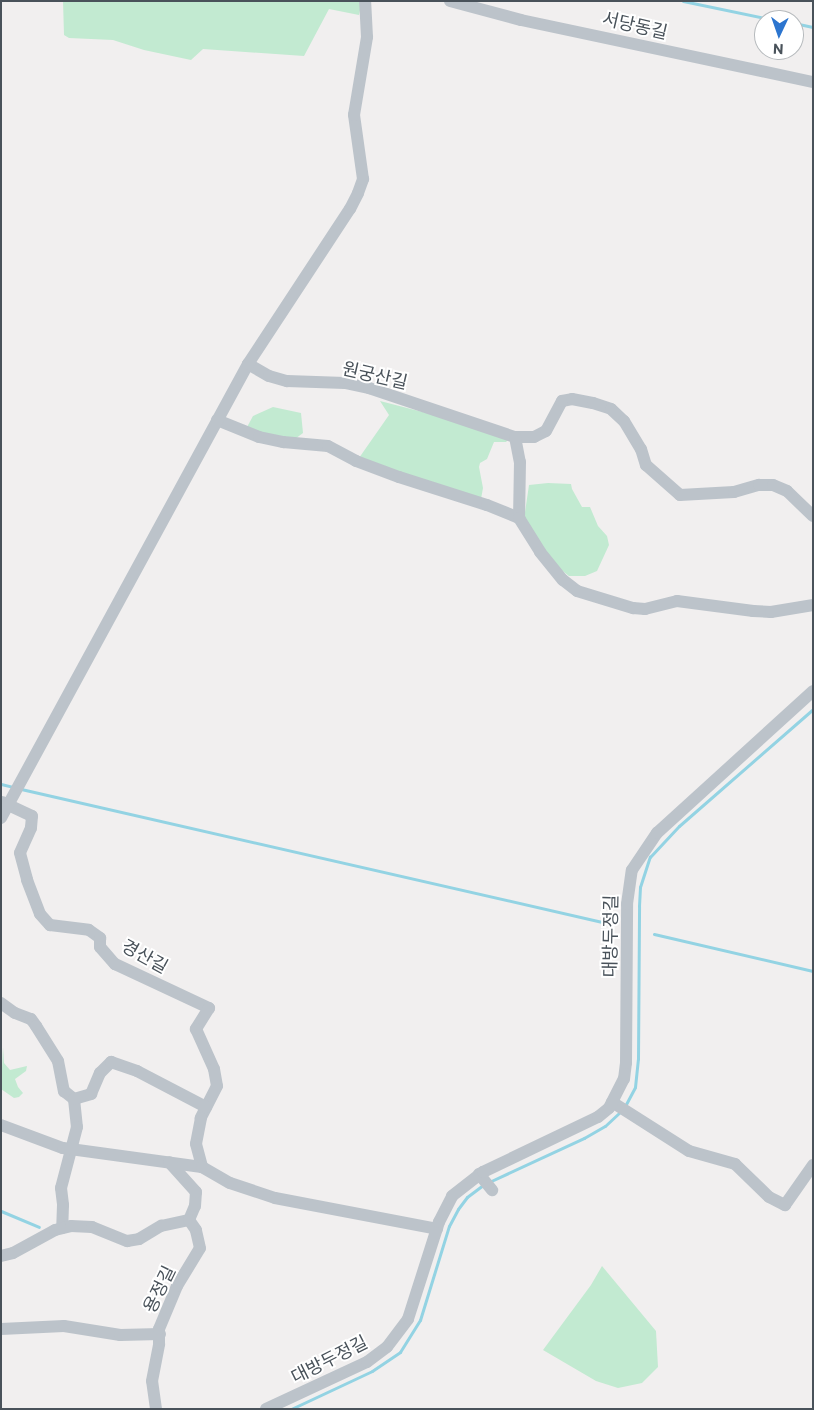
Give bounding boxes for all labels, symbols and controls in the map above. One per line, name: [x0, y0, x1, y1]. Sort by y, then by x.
street label: 서당동길: [600, 7, 670, 43]
north arrow: [754, 10, 804, 60]
text: N: [773, 41, 784, 58]
street label: 원궁산길: [340, 357, 410, 393]
street label: 대방두정길: [598, 894, 622, 978]
street label: 경산길: [118, 935, 172, 977]
street label: 용정길: [138, 1262, 180, 1316]
street label: 대방두정길: [287, 1331, 371, 1387]

